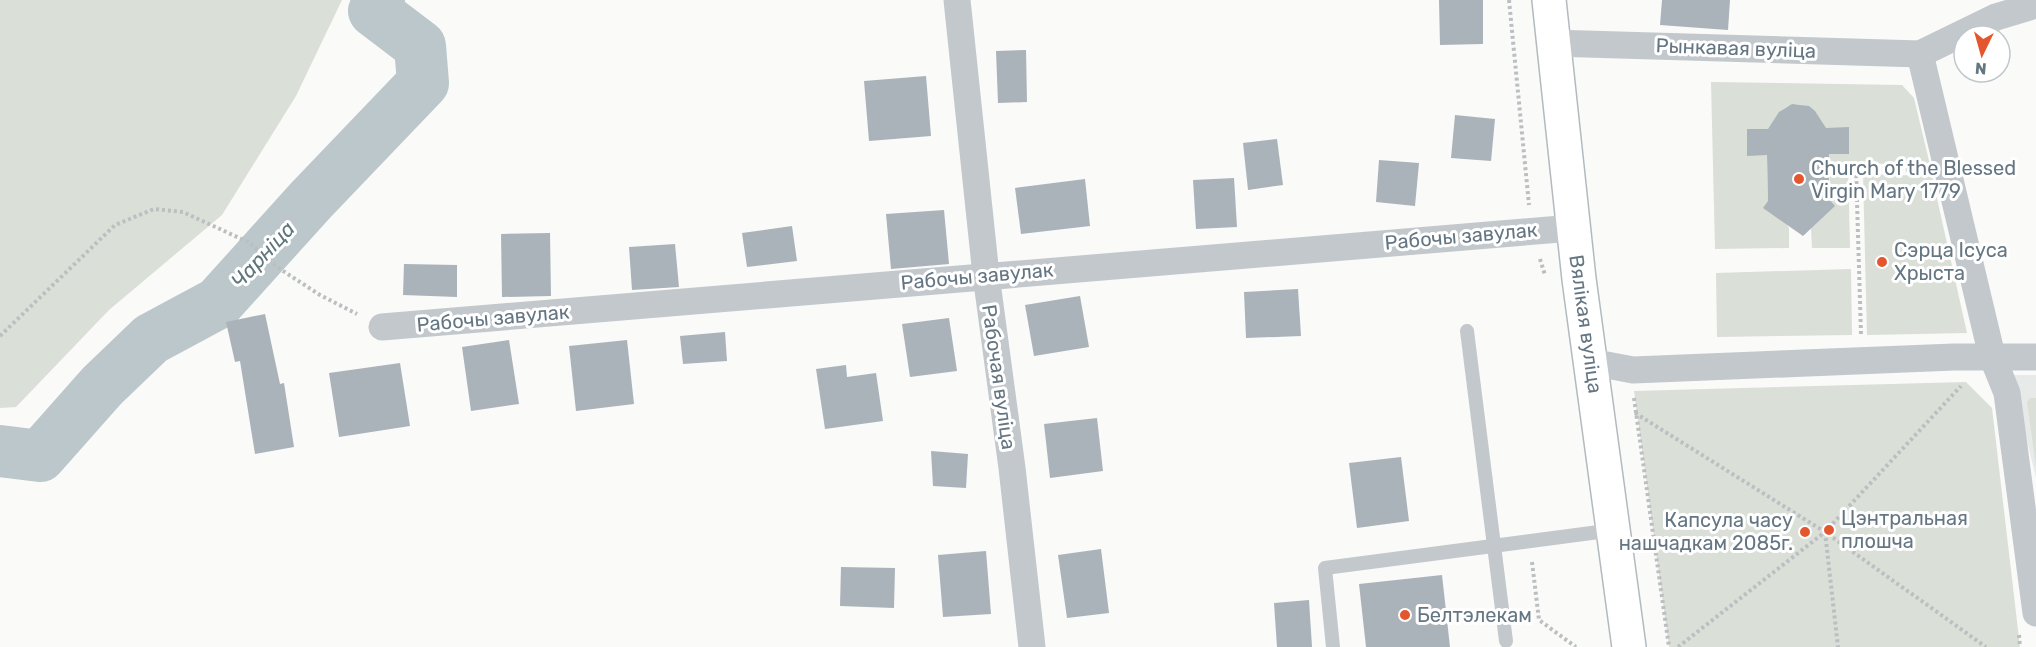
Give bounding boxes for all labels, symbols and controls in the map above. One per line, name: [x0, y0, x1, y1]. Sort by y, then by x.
north arrow: [1952, 24, 2012, 84]
street label: Рынкавая вуліца: [1655, 33, 1817, 63]
text: N: [1974, 58, 1987, 78]
place label: Church of the Blessed Virgin Mary 1779: [1811, 156, 2016, 203]
marker: Church of the Blessed Virgin Mary 1779: [1792, 172, 1806, 186]
water label: Чарніца: [225, 216, 300, 293]
street label: Рабочы завулак: [1384, 217, 1539, 255]
place label: Сэрца Ісуса Хрыста: [1894, 238, 2008, 285]
street label: Вялікая вуліца: [1564, 253, 1608, 395]
marker: Сэрца Ісуса Хрыста: [1875, 255, 1889, 269]
street label: Рабочы завулак: [900, 257, 1055, 295]
street label: Рабочы завулак: [416, 299, 571, 337]
street label: Рабочая вуліца: [977, 303, 1021, 451]
place label: Цэнтральная плошча: [1841, 506, 1968, 553]
place label: Капсула часу нашчадкам 2085г.: [1619, 508, 1793, 555]
marker: Цэнтральная плошча: [1822, 523, 1836, 537]
marker: Капсула часу нашчадкам 2085г.: [1798, 525, 1812, 539]
place label: Белтэлекам: [1417, 603, 1532, 627]
marker: Белтэлекам: [1398, 608, 1412, 622]

